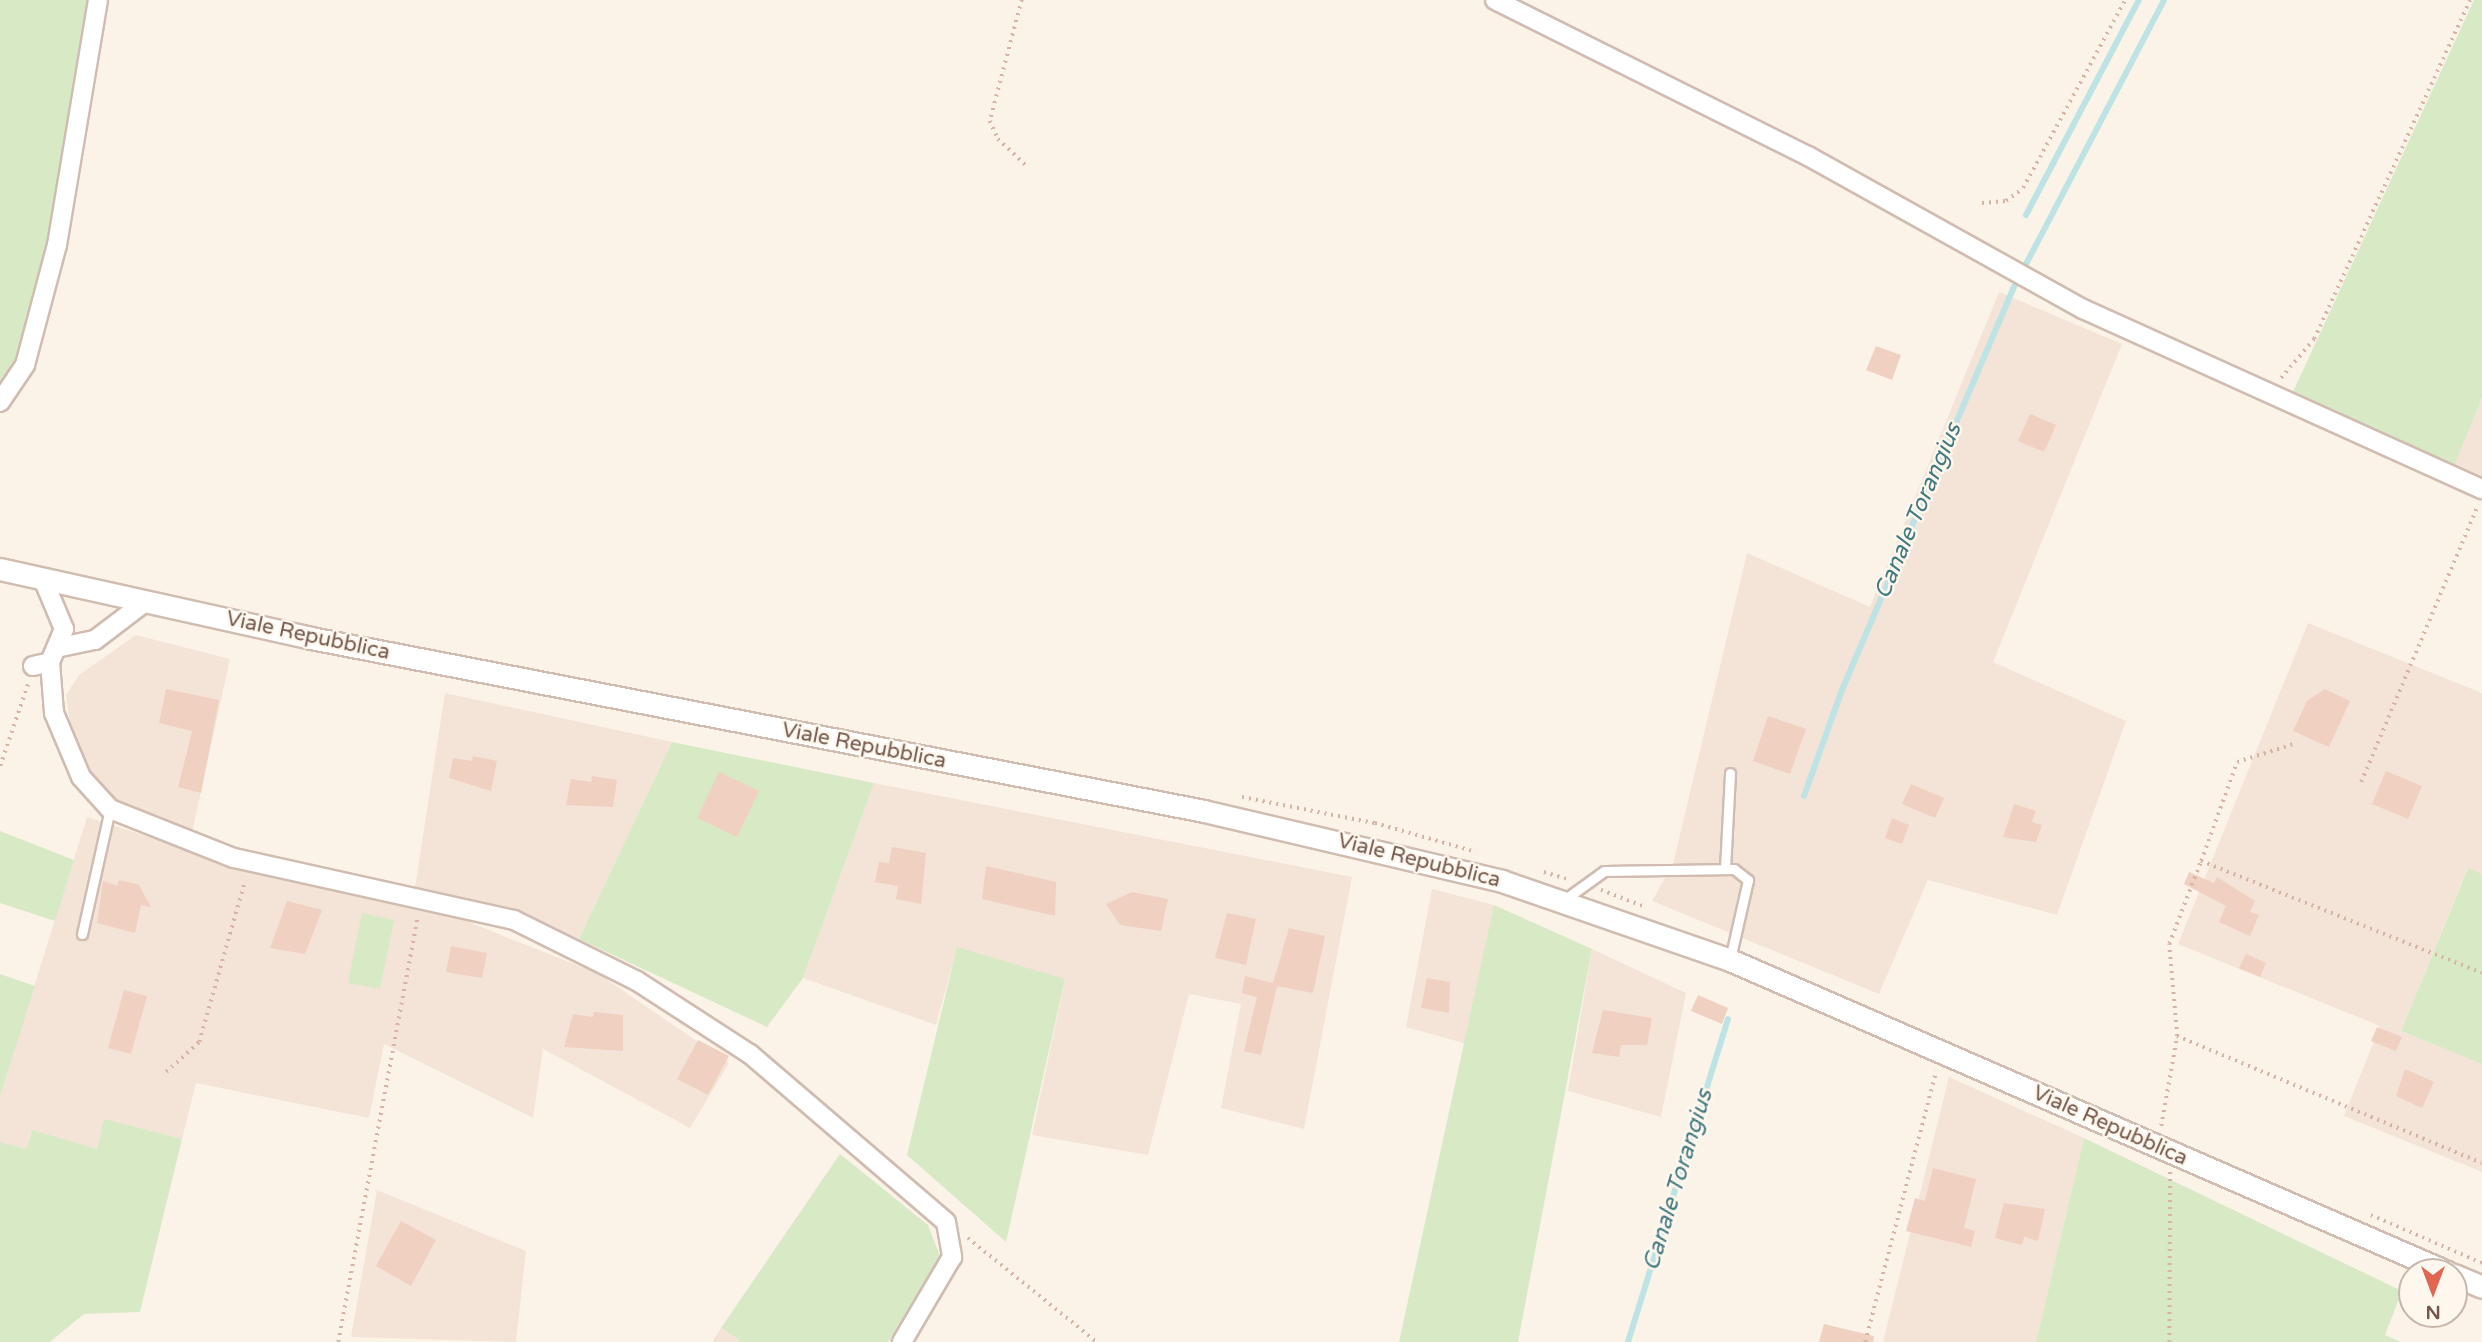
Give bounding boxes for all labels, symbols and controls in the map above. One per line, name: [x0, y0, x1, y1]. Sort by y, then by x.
water label: Canale Torangius: [1869, 419, 1967, 603]
street label: Viale Repubblica: [224, 606, 392, 666]
street label: Viale Repubblica: [780, 718, 948, 774]
street label: Viale Repubblica: [1335, 829, 1503, 893]
street label: Viale Repubblica: [2029, 1081, 2191, 1171]
water label: Canale Torangius: [1637, 1086, 1719, 1274]
north arrow: [2398, 1258, 2468, 1328]
text: N: [2425, 1301, 2441, 1323]

